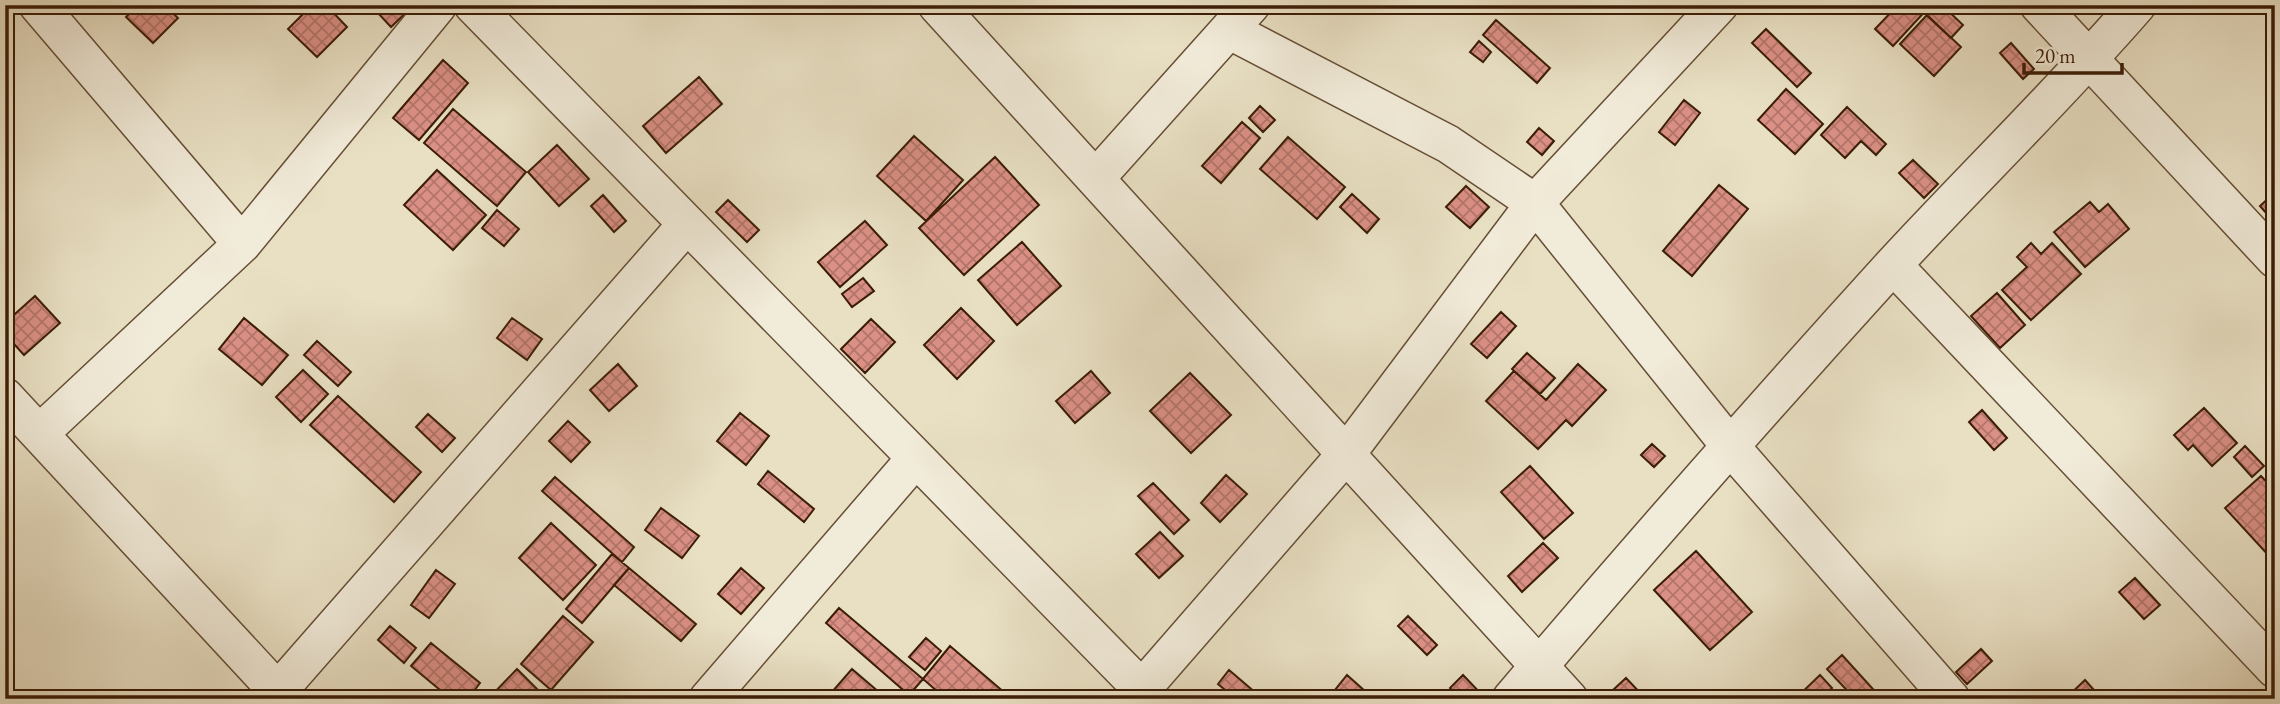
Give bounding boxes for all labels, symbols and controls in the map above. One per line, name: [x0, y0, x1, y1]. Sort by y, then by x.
scale bar: [2024, 32, 2122, 76]
text: 20 m: [2035, 42, 2076, 69]

